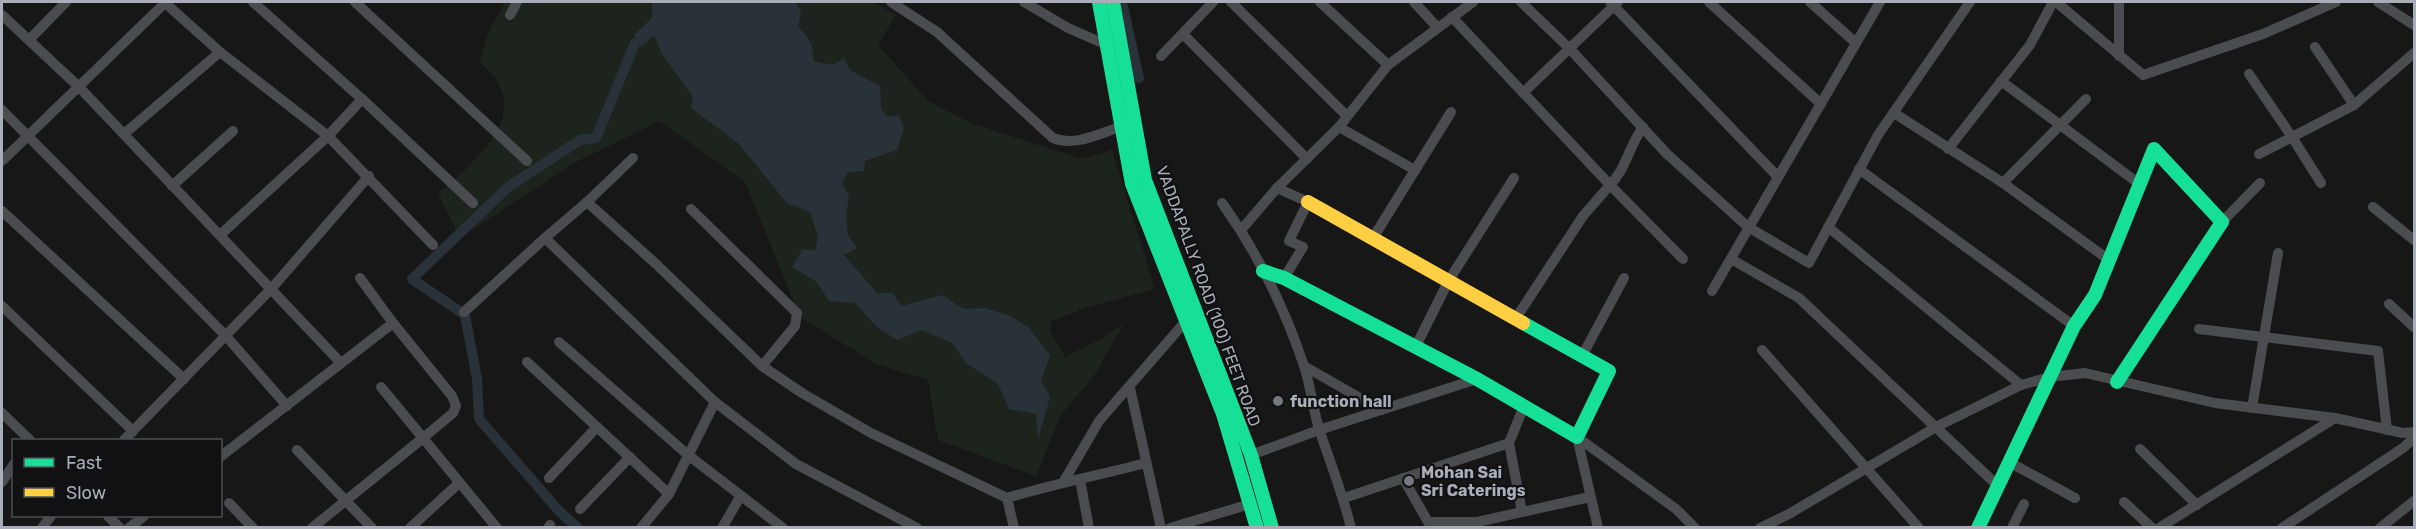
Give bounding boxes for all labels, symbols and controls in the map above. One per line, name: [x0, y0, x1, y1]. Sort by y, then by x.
street label: VADDAPALLY ROAD (100) FEET ROAD: [1152, 163, 1265, 429]
place label: function hall: [1290, 392, 1392, 411]
marker: function hall: [1271, 394, 1285, 408]
legend: [12, 439, 222, 517]
text: Fast: [66, 452, 102, 474]
place label: Mohan Sai Sri Caterings: [1421, 463, 1526, 500]
marker: Mohan Sai Sri Caterings: [1402, 474, 1416, 488]
text: Slow: [66, 482, 106, 504]

